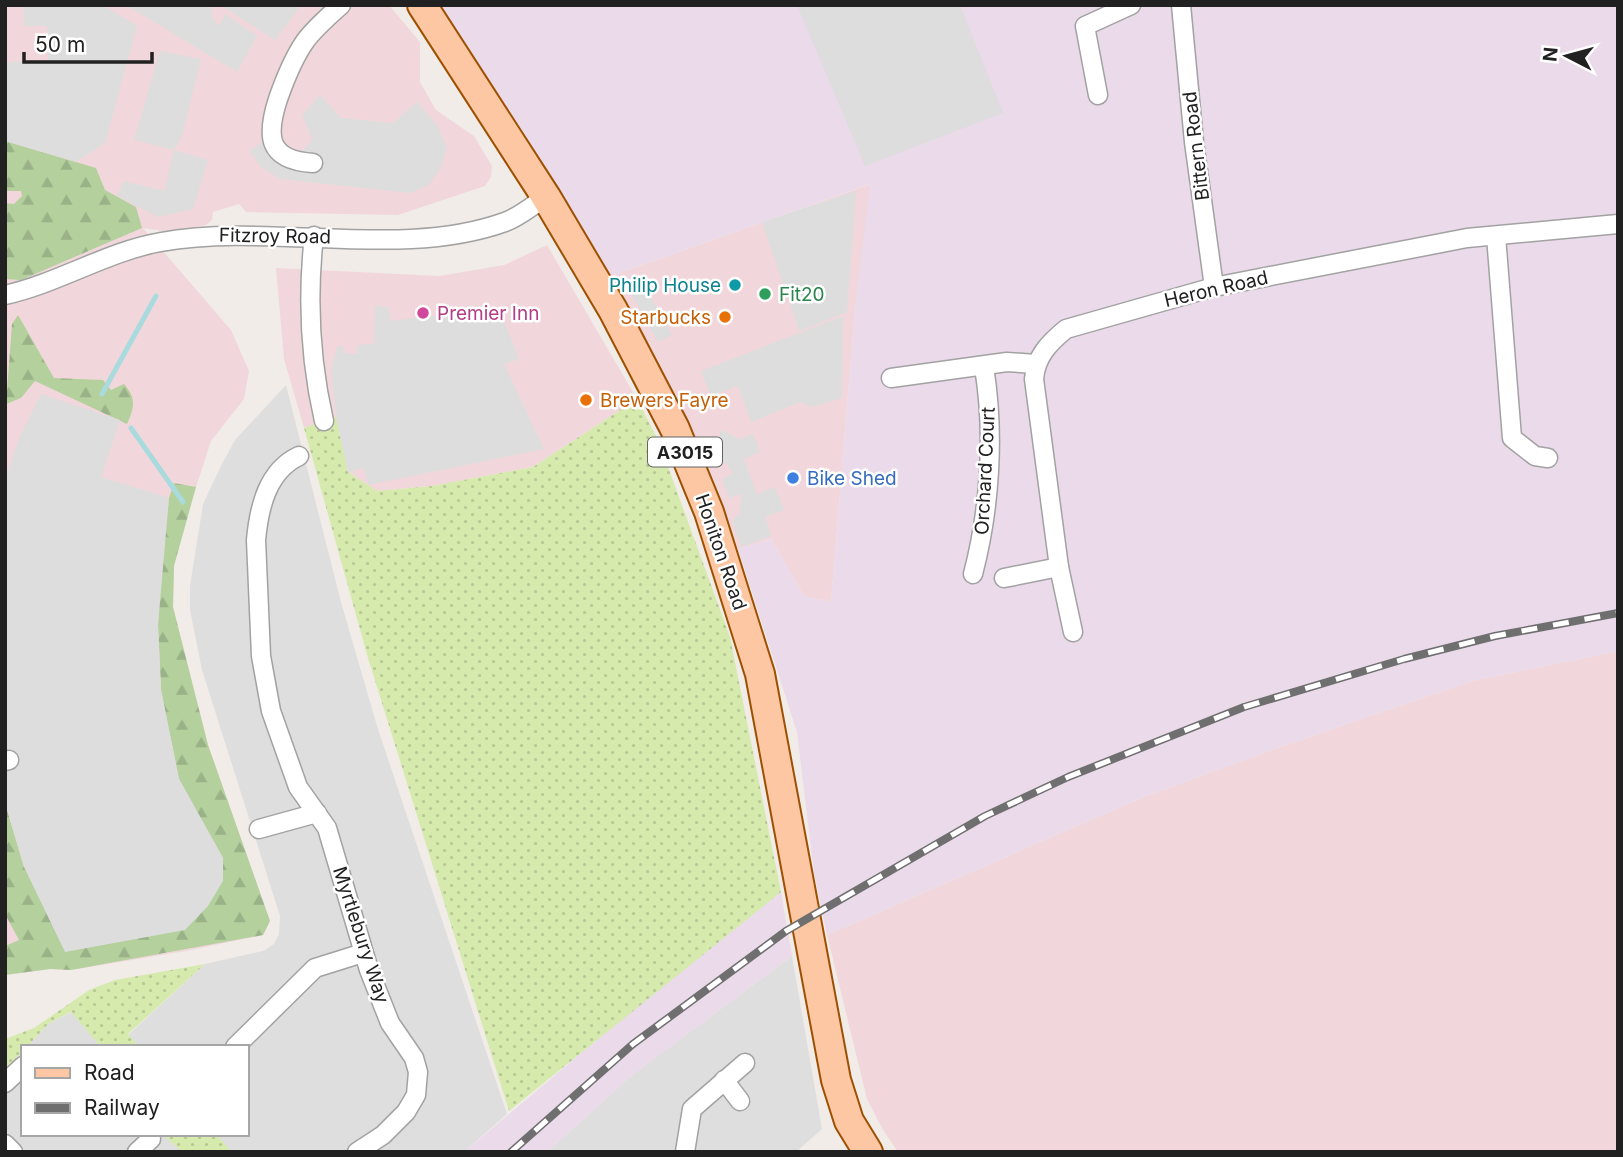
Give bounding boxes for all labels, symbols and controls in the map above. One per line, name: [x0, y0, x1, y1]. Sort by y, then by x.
scale bar: [24, 21, 152, 65]
north arrow: [1532, 21, 1602, 91]
text: 50 m: [35, 32, 85, 57]
text: N: [1538, 46, 1563, 63]
street label: Bittern Road: [1178, 90, 1214, 202]
street label: Fitzroy Road: [219, 224, 331, 248]
street label: Heron Road: [1162, 266, 1270, 312]
place label: Philip House: [609, 274, 721, 297]
marker: Philip House: [727, 277, 743, 293]
place label: Fit20: [779, 283, 825, 306]
marker: Fit20: [757, 286, 773, 302]
place label: Premier Inn: [437, 302, 539, 325]
marker: Premier Inn: [415, 305, 431, 321]
place label: Starbucks: [620, 306, 711, 329]
marker: Starbucks: [717, 309, 733, 325]
place label: Brewers Fayre: [600, 389, 729, 412]
marker: Brewers Fayre: [578, 392, 594, 408]
street label: Orchard Court: [970, 406, 1000, 536]
road number: A3015: [648, 438, 722, 466]
place label: Bike Shed: [807, 467, 897, 490]
marker: Bike Shed: [785, 470, 801, 486]
street label: Honiton Road: [690, 491, 752, 613]
street label: Myrtlebury Way: [328, 864, 394, 1007]
legend: [21, 1045, 248, 1136]
text: Road: [84, 1060, 135, 1085]
text: Railway: [84, 1095, 160, 1120]

